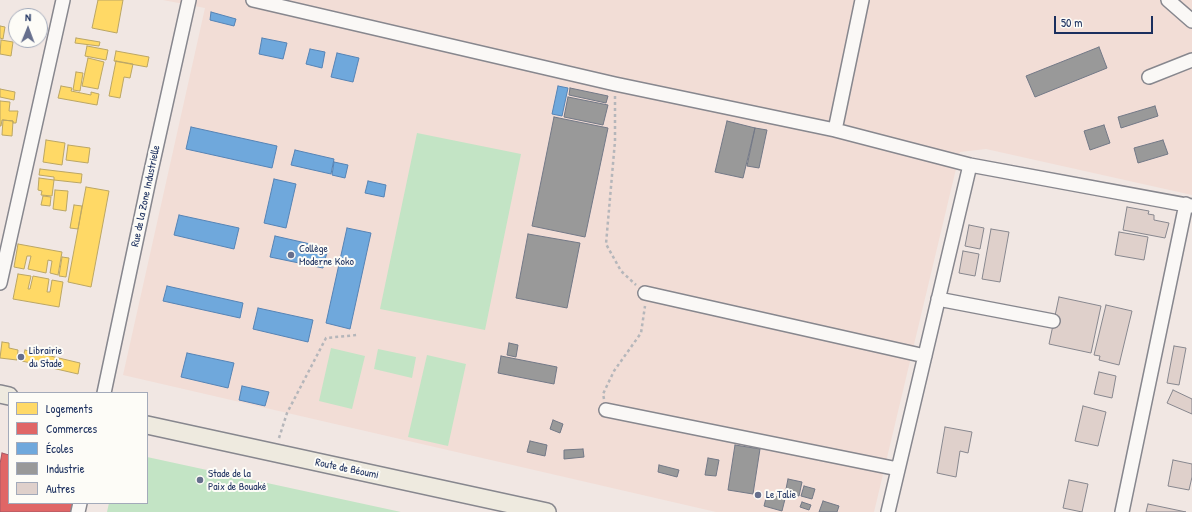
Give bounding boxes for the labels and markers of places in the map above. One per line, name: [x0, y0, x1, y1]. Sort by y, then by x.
place label: Collège Moderne Koko: [299, 242, 354, 268]
marker: Collège Moderne Koko: [286, 250, 296, 260]
place label: Librairie du Stade: [29, 344, 62, 370]
marker: Librairie du Stade: [16, 352, 26, 362]
place label: Stade de la Paix de Bouaké: [208, 467, 266, 493]
marker: Stade de la Paix de Bouaké: [195, 475, 205, 485]
place label: Le Talie: [766, 488, 796, 502]
marker: Le Talie: [753, 490, 763, 500]

